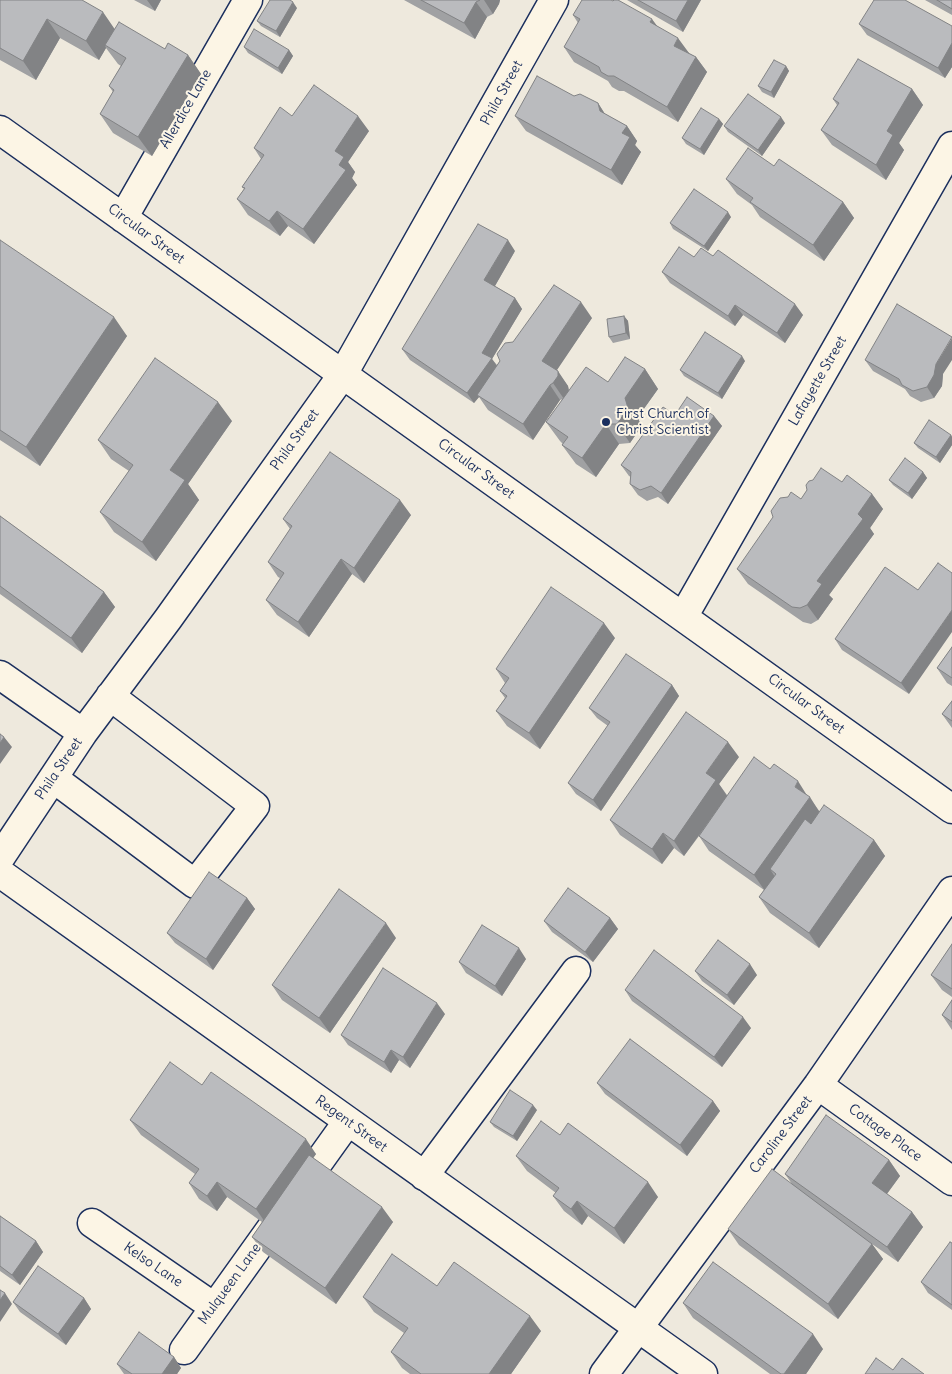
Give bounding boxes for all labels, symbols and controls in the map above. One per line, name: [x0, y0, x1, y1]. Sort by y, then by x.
street label: Phila Street: [477, 58, 527, 128]
street label: Allerdice Lane: [157, 66, 215, 152]
street label: Circular Street: [104, 201, 188, 267]
street label: Lafayette Street: [786, 333, 850, 429]
street label: Phila Street: [267, 406, 323, 474]
place label: First Church of Christ Scientist: [616, 406, 709, 438]
marker: First Church of Christ Scientist: [600, 416, 612, 428]
street label: Circular Street: [434, 436, 518, 502]
street label: Circular Street: [764, 671, 848, 737]
street label: Phila Street: [32, 735, 86, 803]
street label: Regent Street: [312, 1092, 390, 1156]
street label: Caroline Street: [746, 1093, 816, 1177]
street label: Cottage Place: [845, 1101, 925, 1165]
street label: Kelso Lane: [120, 1239, 186, 1291]
street label: Mulqueen Lane: [195, 1240, 265, 1328]

